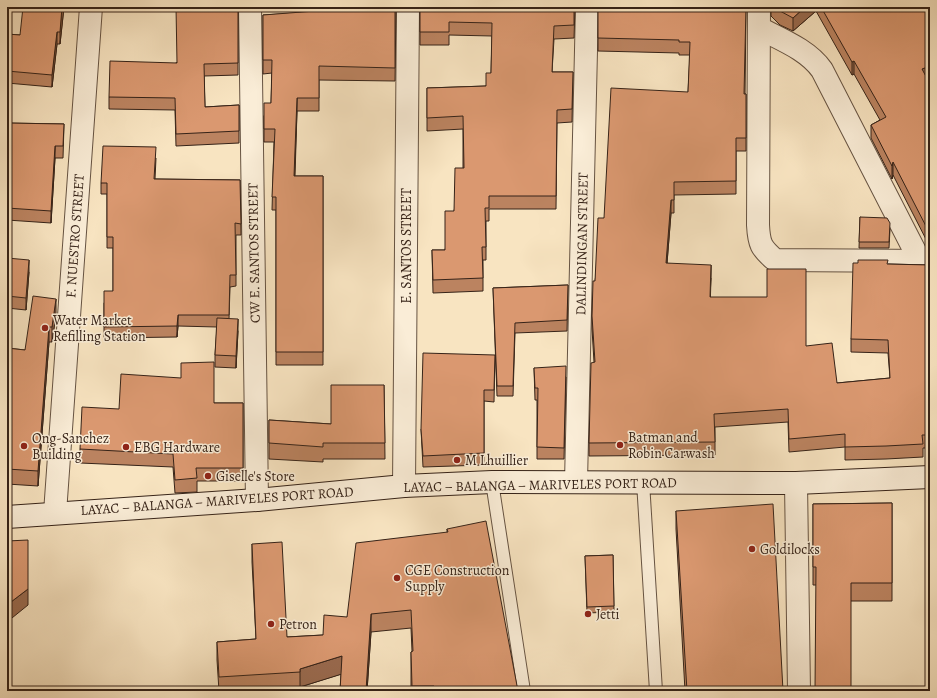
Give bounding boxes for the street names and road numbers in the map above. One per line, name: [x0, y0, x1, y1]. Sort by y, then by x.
street label: DALINDINGAN STREET: [571, 172, 593, 316]
street label: F. NUESTRO STREET: [61, 173, 89, 299]
street label: CW E. SANTOS STREET: [243, 182, 265, 323]
street label: E. SANTOS STREET: [397, 188, 416, 304]
street label: LAYAC – BALANGA – MARIVELES PORT ROAD: [403, 473, 677, 497]
street label: LAYAC – BALANGA – MARIVELES PORT ROAD: [80, 482, 354, 520]

